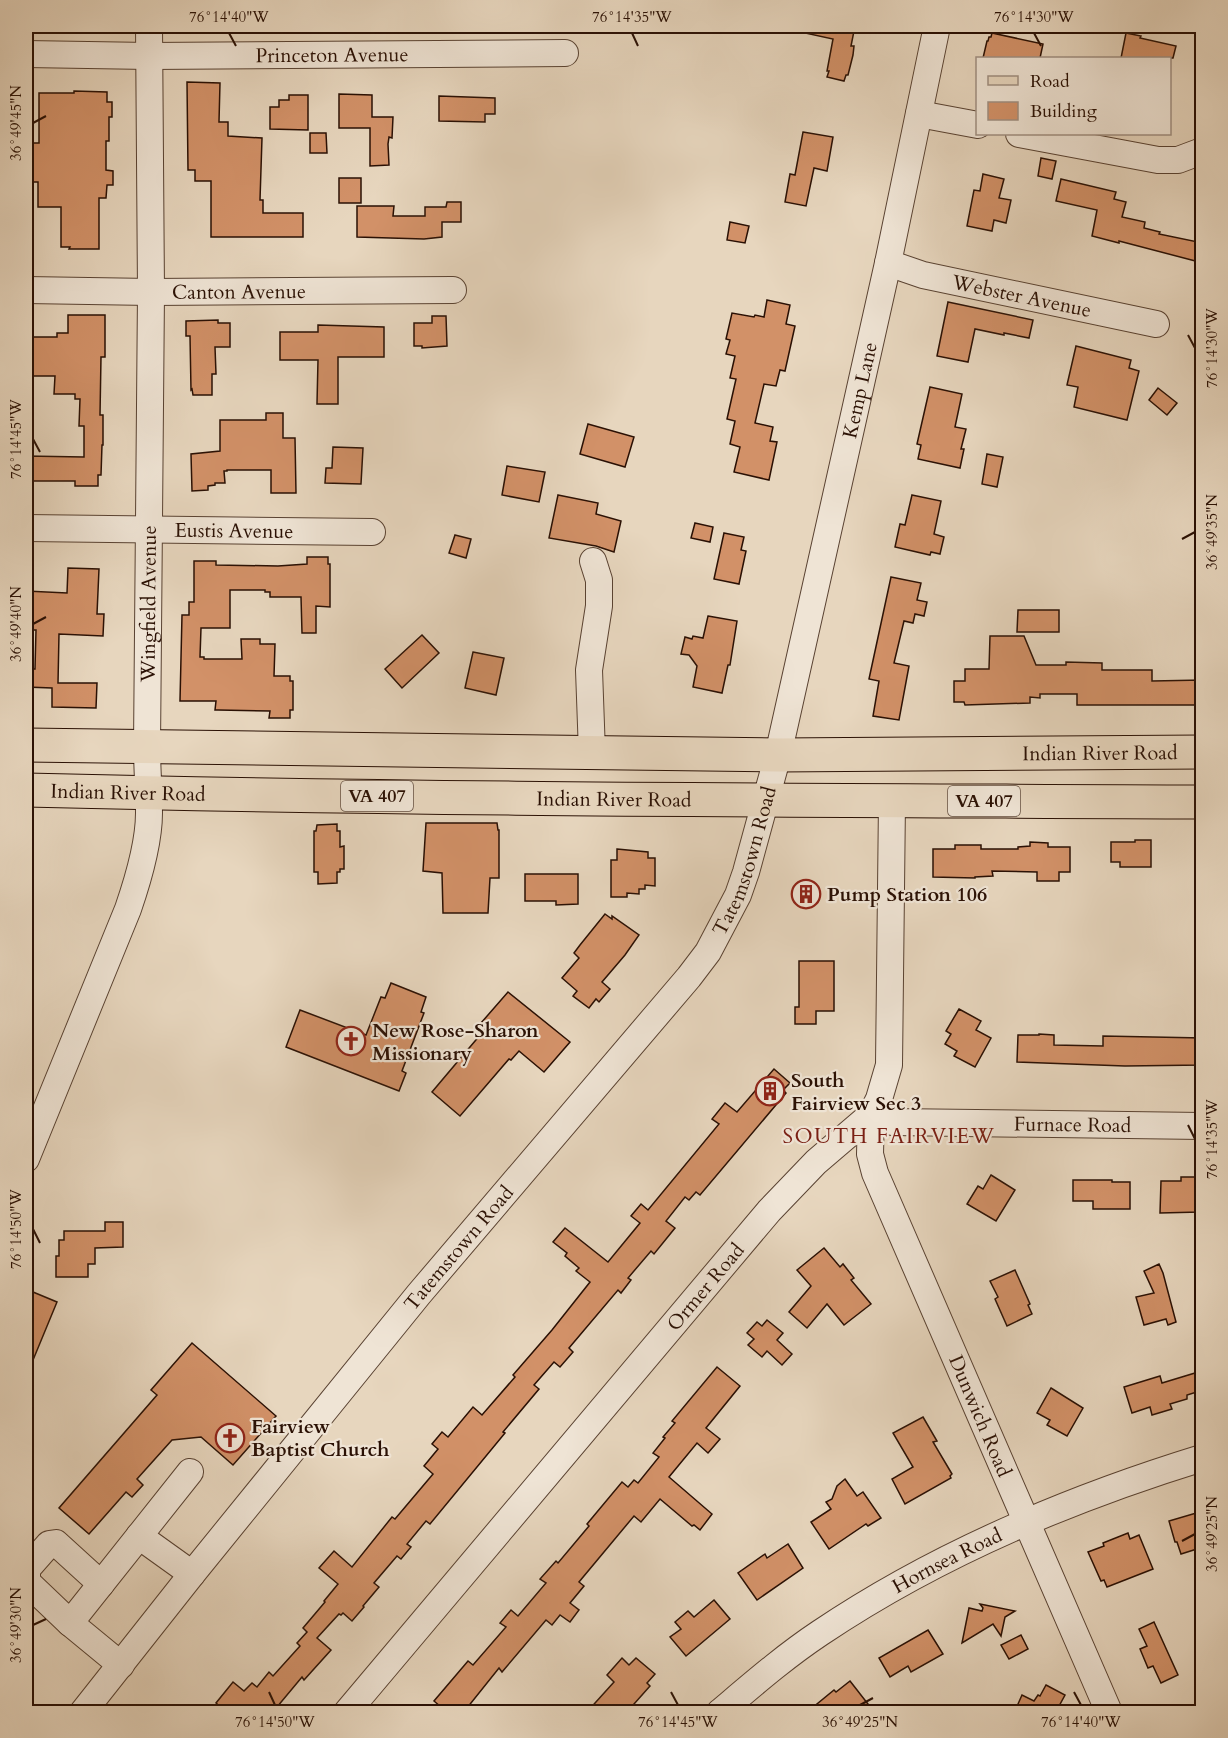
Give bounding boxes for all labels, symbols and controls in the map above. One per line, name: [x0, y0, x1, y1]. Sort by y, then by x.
text: 76°14'40"W: [189, 7, 269, 27]
text: 76°14'35"W: [592, 7, 672, 27]
text: 76°14'30"W: [994, 7, 1074, 27]
street label: Princeton Avenue: [255, 41, 409, 69]
legend: [976, 57, 1171, 135]
text: Road: [1030, 69, 1070, 94]
text: 36°49'45"N: [6, 85, 26, 161]
text: Building: [1030, 99, 1098, 124]
street label: Webster Avenue: [949, 268, 1094, 324]
street label: Canton Avenue: [172, 277, 306, 305]
text: 76°14'30"W: [1202, 308, 1222, 388]
street label: Kemp Lane: [836, 339, 883, 441]
text: 76°14'45"W: [6, 399, 26, 479]
text: 36°49'35"N: [1202, 494, 1222, 570]
street label: Eustis Avenue: [174, 516, 294, 545]
street label: Wingfield Avenue: [134, 525, 162, 683]
text: 36°49'40"N: [6, 586, 26, 662]
street label: Indian River Road: [1022, 739, 1178, 767]
street label: Indian River Road: [50, 777, 206, 807]
road number: VA 407: [341, 781, 413, 811]
street label: Tatemstown Road: [706, 783, 782, 940]
street label: Indian River Road: [536, 785, 692, 813]
road number: VA 407: [948, 786, 1020, 816]
building icon: Pump Station 106: [790, 878, 822, 910]
place label: Pump Station 106: [827, 881, 987, 908]
place label: New Rose-Sharon Missionary: [372, 1017, 539, 1067]
church icon: New Rose-Sharon Missionary: [335, 1025, 367, 1057]
place label: South Fairview Sec 3: [791, 1067, 921, 1117]
building icon: South Fairview Sec 3: [754, 1075, 786, 1107]
text: 76°14'35"W: [1202, 1099, 1222, 1179]
street label: Furnace Road: [1014, 1110, 1132, 1139]
district label: SOUTH FAIRVIEW: [783, 1122, 995, 1151]
street label: Tatemstown Road: [398, 1179, 520, 1316]
text: 76°14'50"W: [6, 1189, 26, 1269]
street label: Ormer Road: [660, 1237, 750, 1336]
street label: Dunwich Road: [942, 1351, 1018, 1481]
place label: Fairview Baptist Church: [251, 1413, 390, 1463]
church icon: Fairview Baptist Church: [214, 1422, 246, 1454]
text: 36°49'25"N: [1202, 1496, 1222, 1572]
street label: Hornsea Road: [887, 1521, 1007, 1599]
text: 36°49'30"N: [6, 1587, 26, 1663]
text: 76°14'50"W: [235, 1712, 315, 1732]
text: 76°14'45"W: [638, 1712, 718, 1732]
text: 36°49'25"N: [822, 1712, 898, 1732]
text: 76°14'40"W: [1041, 1712, 1121, 1732]

